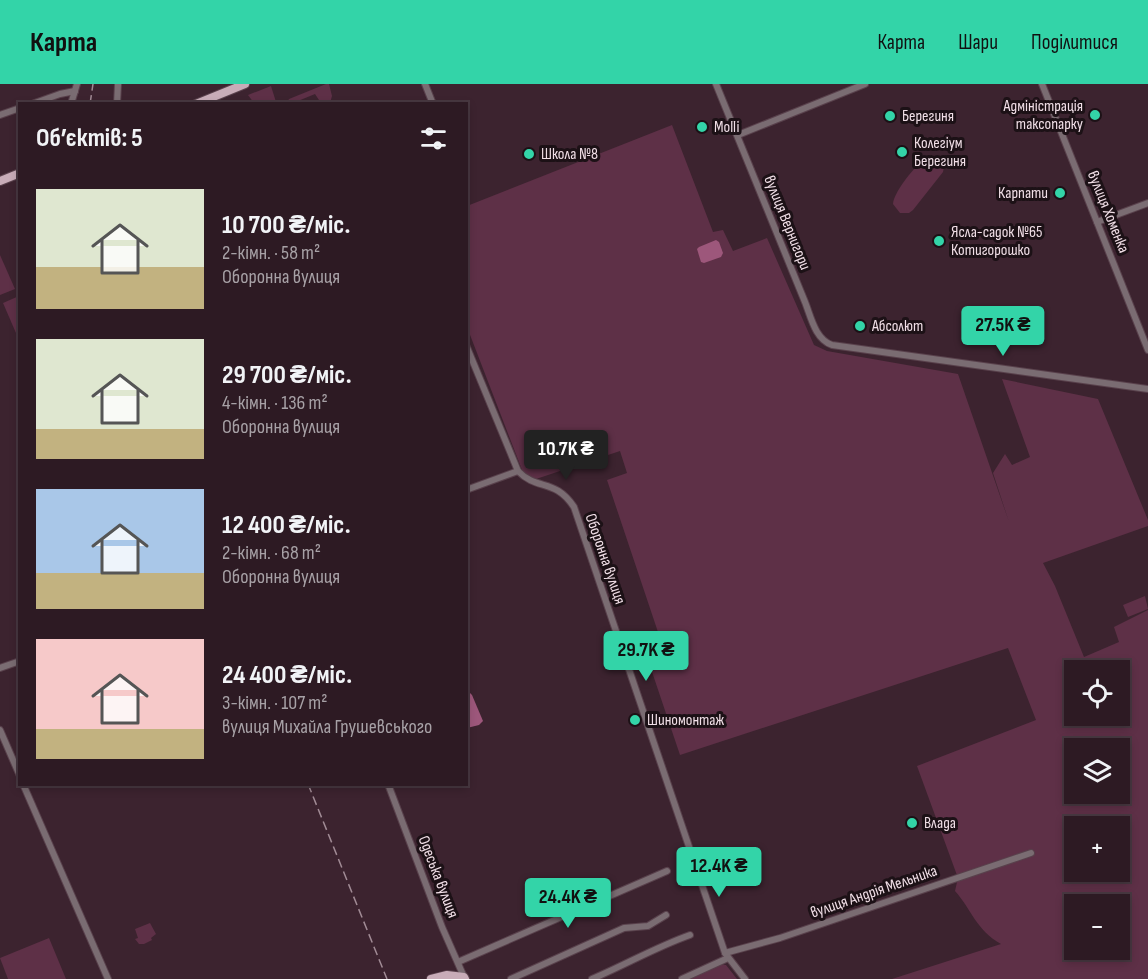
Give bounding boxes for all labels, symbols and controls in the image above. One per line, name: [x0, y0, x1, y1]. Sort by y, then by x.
text: Карта: [30, 26, 97, 59]
text: Карта: [877, 30, 925, 55]
text: Шари: [958, 30, 998, 55]
text: Поділитися: [1031, 30, 1118, 55]
place label: Адміністрація таксопарку: [1003, 97, 1083, 134]
place label: Берегиня: [902, 107, 954, 126]
marker: Адміністрація таксопарку: [1088, 108, 1102, 122]
marker: Берегиня: [883, 109, 897, 123]
place label: Molli: [714, 118, 739, 137]
marker: Molli: [695, 120, 709, 134]
icon: filters: [417, 122, 450, 155]
text: Об’єктів: 5: [36, 123, 143, 154]
place label: Колегіум Берегиня: [914, 134, 966, 171]
place label: Школа №8: [541, 145, 598, 164]
marker: Колегіум Берегиня: [895, 145, 909, 159]
marker: Школа №8: [522, 147, 536, 161]
street label: вулиця Хоменка: [1083, 168, 1133, 256]
street label: вулиця Вернигори: [759, 173, 815, 273]
place label: Карпати: [998, 184, 1048, 203]
marker: Карпати: [1053, 186, 1067, 200]
text: 10 700 ₴/міс.: [222, 210, 351, 241]
icon: home: [84, 213, 156, 285]
place label: Ясла-садок №65 Котигорошко: [951, 223, 1042, 260]
marker: Ясла-садок №65 Котигорошко: [932, 234, 946, 248]
text: 2-кімн. · 58 m²: [222, 241, 320, 265]
text: Оборонна вулиця: [222, 265, 340, 289]
pin: 27.5K ₴: [948, 306, 1058, 357]
text: 27.5K ₴: [975, 313, 1031, 337]
place label: Абсолют: [871, 317, 923, 336]
marker: Абсолют: [853, 319, 867, 333]
text: 29 700 ₴/міс.: [222, 360, 352, 391]
icon: home: [84, 363, 156, 435]
text: 4-кімн. · 136 m²: [222, 391, 328, 415]
text: Оборонна вулиця: [222, 415, 340, 439]
pin: 10.7K ₴: [511, 430, 621, 481]
text: 10.7K ₴: [538, 437, 594, 461]
text: 12 400 ₴/міс.: [222, 510, 351, 541]
street label: Оборонна вулиця: [581, 511, 629, 607]
icon: home: [84, 513, 156, 585]
text: 2-кімн. · 68 m²: [222, 541, 321, 565]
text: Оборонна вулиця: [222, 565, 340, 589]
pin: 29.7K ₴: [591, 631, 701, 682]
text: 29.7K ₴: [618, 638, 674, 662]
text: 24 400 ₴/міс.: [222, 660, 352, 691]
map controls: [1064, 660, 1130, 960]
button: locate: [1064, 660, 1130, 726]
icon: home: [84, 663, 156, 735]
text: 3-кімн. · 107 m²: [222, 691, 327, 715]
place label: Шиномонтаж: [647, 711, 725, 730]
marker: Шиномонтаж: [628, 713, 642, 727]
text: вулиця Михайла Грушевського: [222, 715, 432, 739]
button: layers: [1064, 738, 1130, 804]
place label: Влада: [924, 814, 956, 833]
marker: Влада: [905, 816, 919, 830]
button: +: [1064, 816, 1130, 882]
street label: Одеська вулиця: [414, 833, 462, 921]
pin: 12.4K ₴: [664, 847, 774, 898]
text: 12.4K ₴: [690, 854, 748, 878]
street label: вулиця Андрія Мельника: [808, 861, 940, 923]
pin: 24.4K ₴: [513, 878, 623, 929]
text: 24.4K ₴: [539, 885, 597, 909]
button: −: [1064, 894, 1130, 960]

